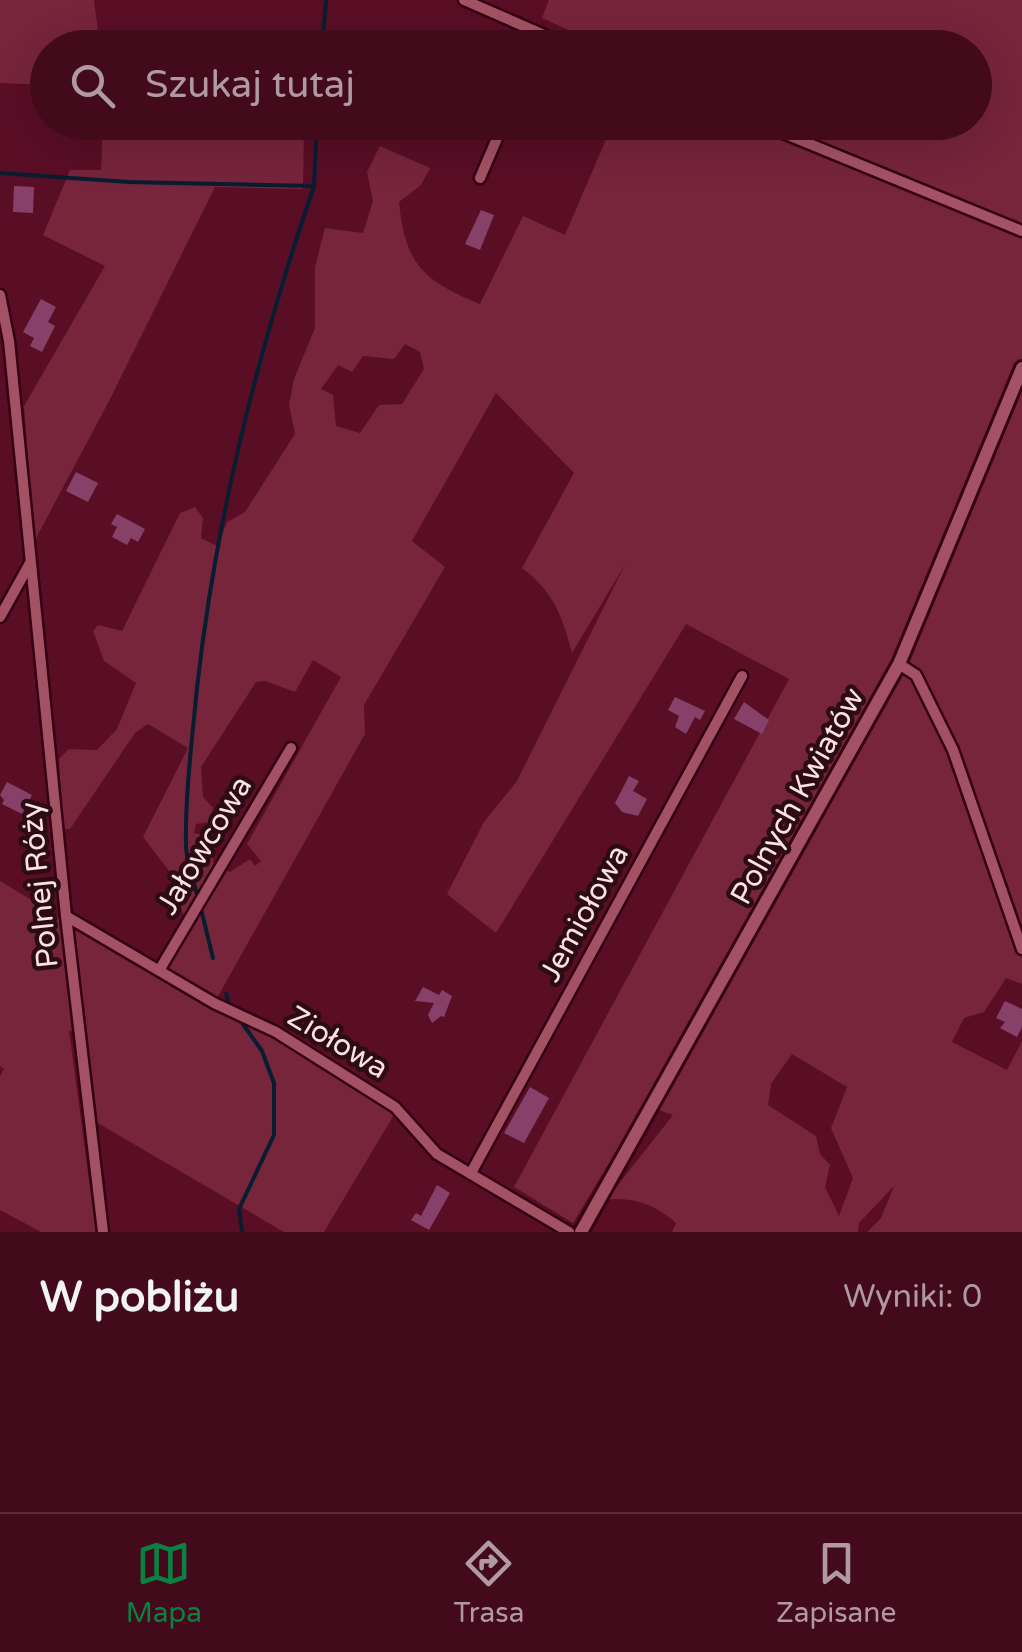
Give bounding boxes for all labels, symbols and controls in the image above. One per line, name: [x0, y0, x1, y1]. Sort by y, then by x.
search box: [30, 30, 992, 140]
icon: search: [65, 58, 120, 113]
text: Szukaj tutaj: [145, 62, 355, 108]
street label: Polnych Kwiatów: [723, 681, 872, 911]
street label: Jałowcowa: [149, 769, 260, 921]
street label: Polnej Róży: [12, 800, 67, 970]
street label: Jemiołowa: [532, 838, 637, 988]
street label: Ziołowa: [281, 998, 395, 1087]
text: W pobliżu: [40, 1272, 239, 1323]
text: Wyniki: 0: [843, 1278, 982, 1316]
tab: Mapa: [126, 1536, 202, 1630]
tab: Trasa: [453, 1536, 524, 1630]
tab: Zapisane: [776, 1536, 896, 1630]

